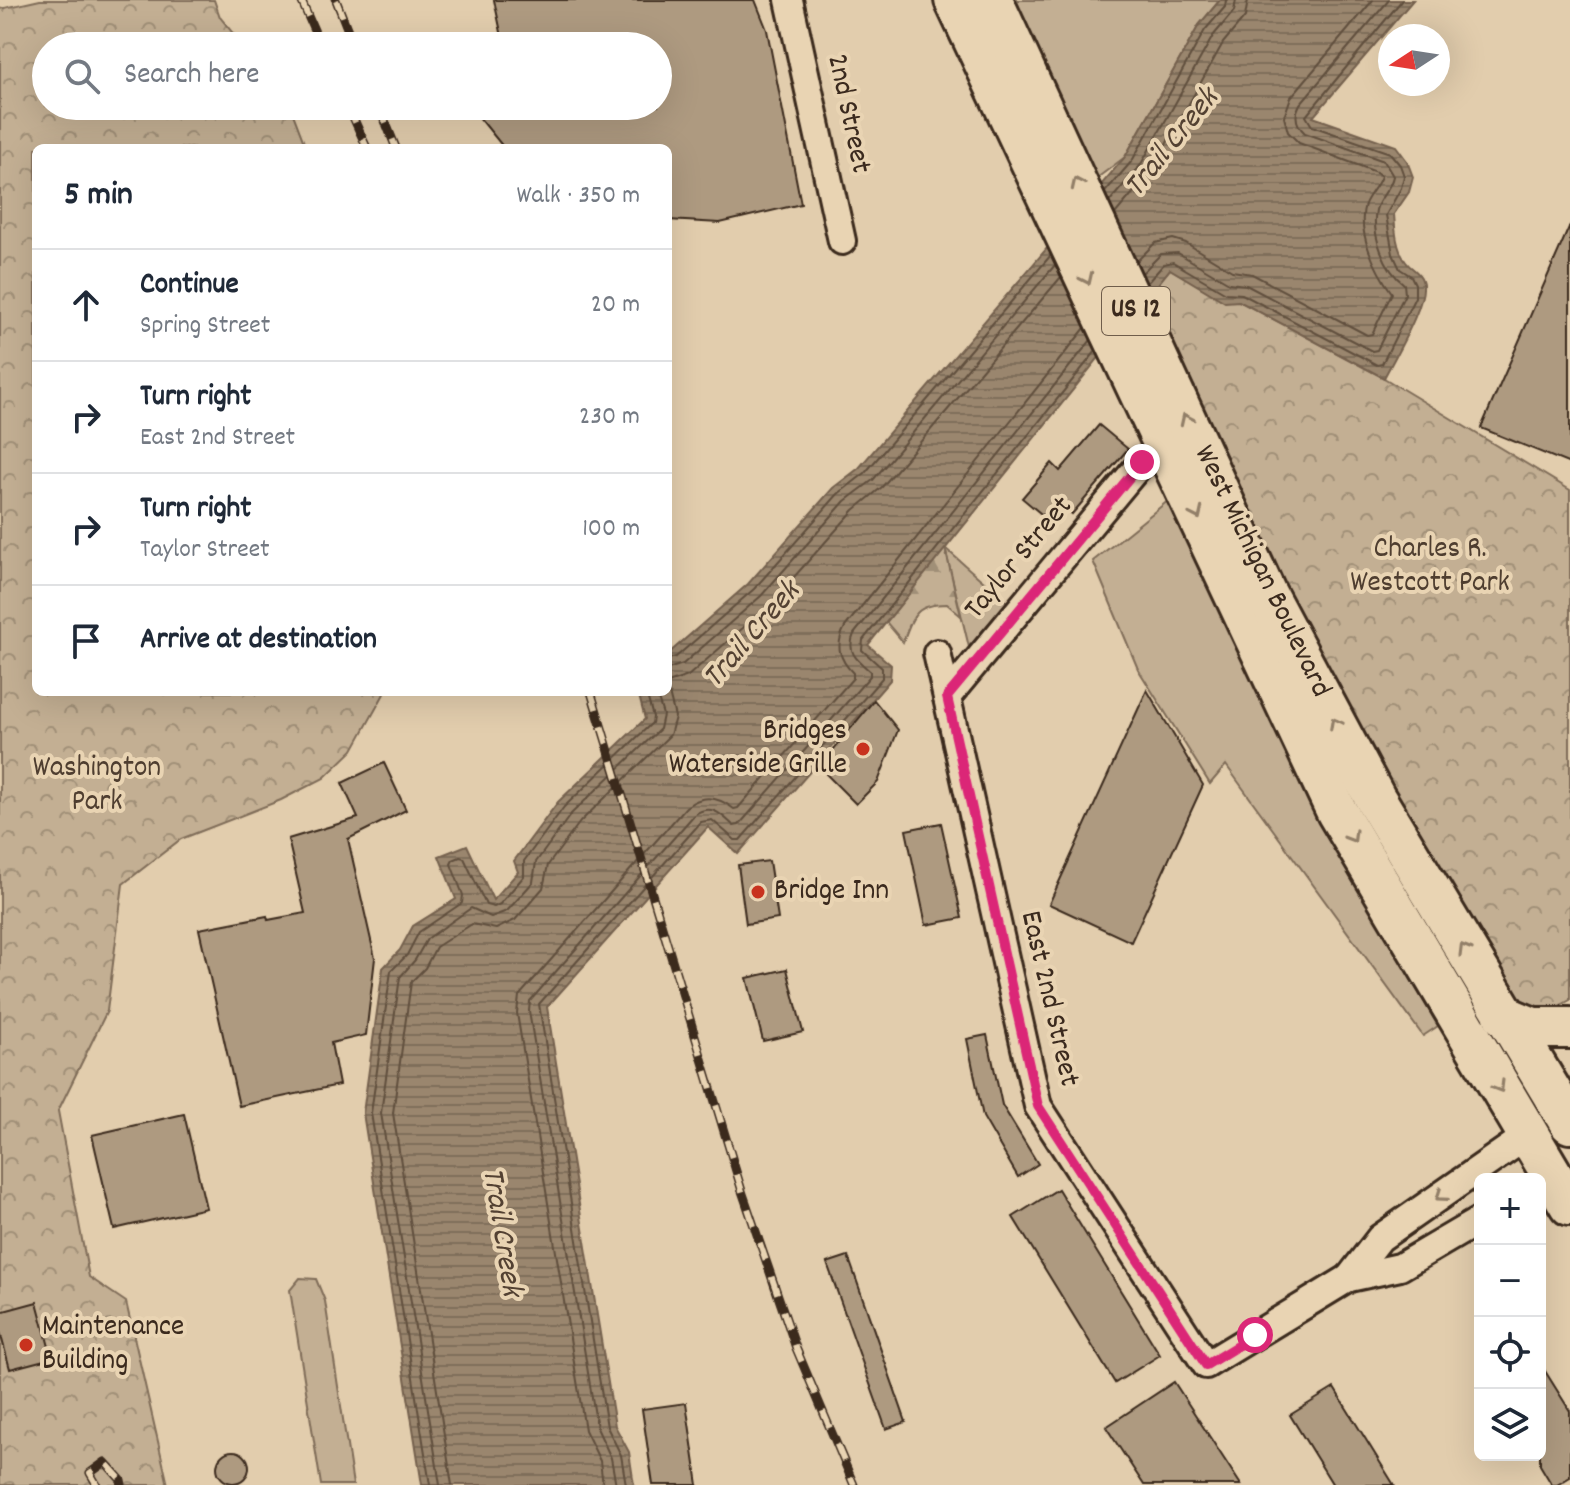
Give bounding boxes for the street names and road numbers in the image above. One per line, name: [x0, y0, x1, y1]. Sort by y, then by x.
street label: 2nd Street: [813, 50, 881, 178]
road number: US 12: [1102, 287, 1170, 335]
street label: West Michigan Boulevard: [1181, 439, 1341, 705]
street label: Taylor Street: [955, 488, 1085, 630]
street label: East 2nd Street: [1007, 907, 1089, 1091]

